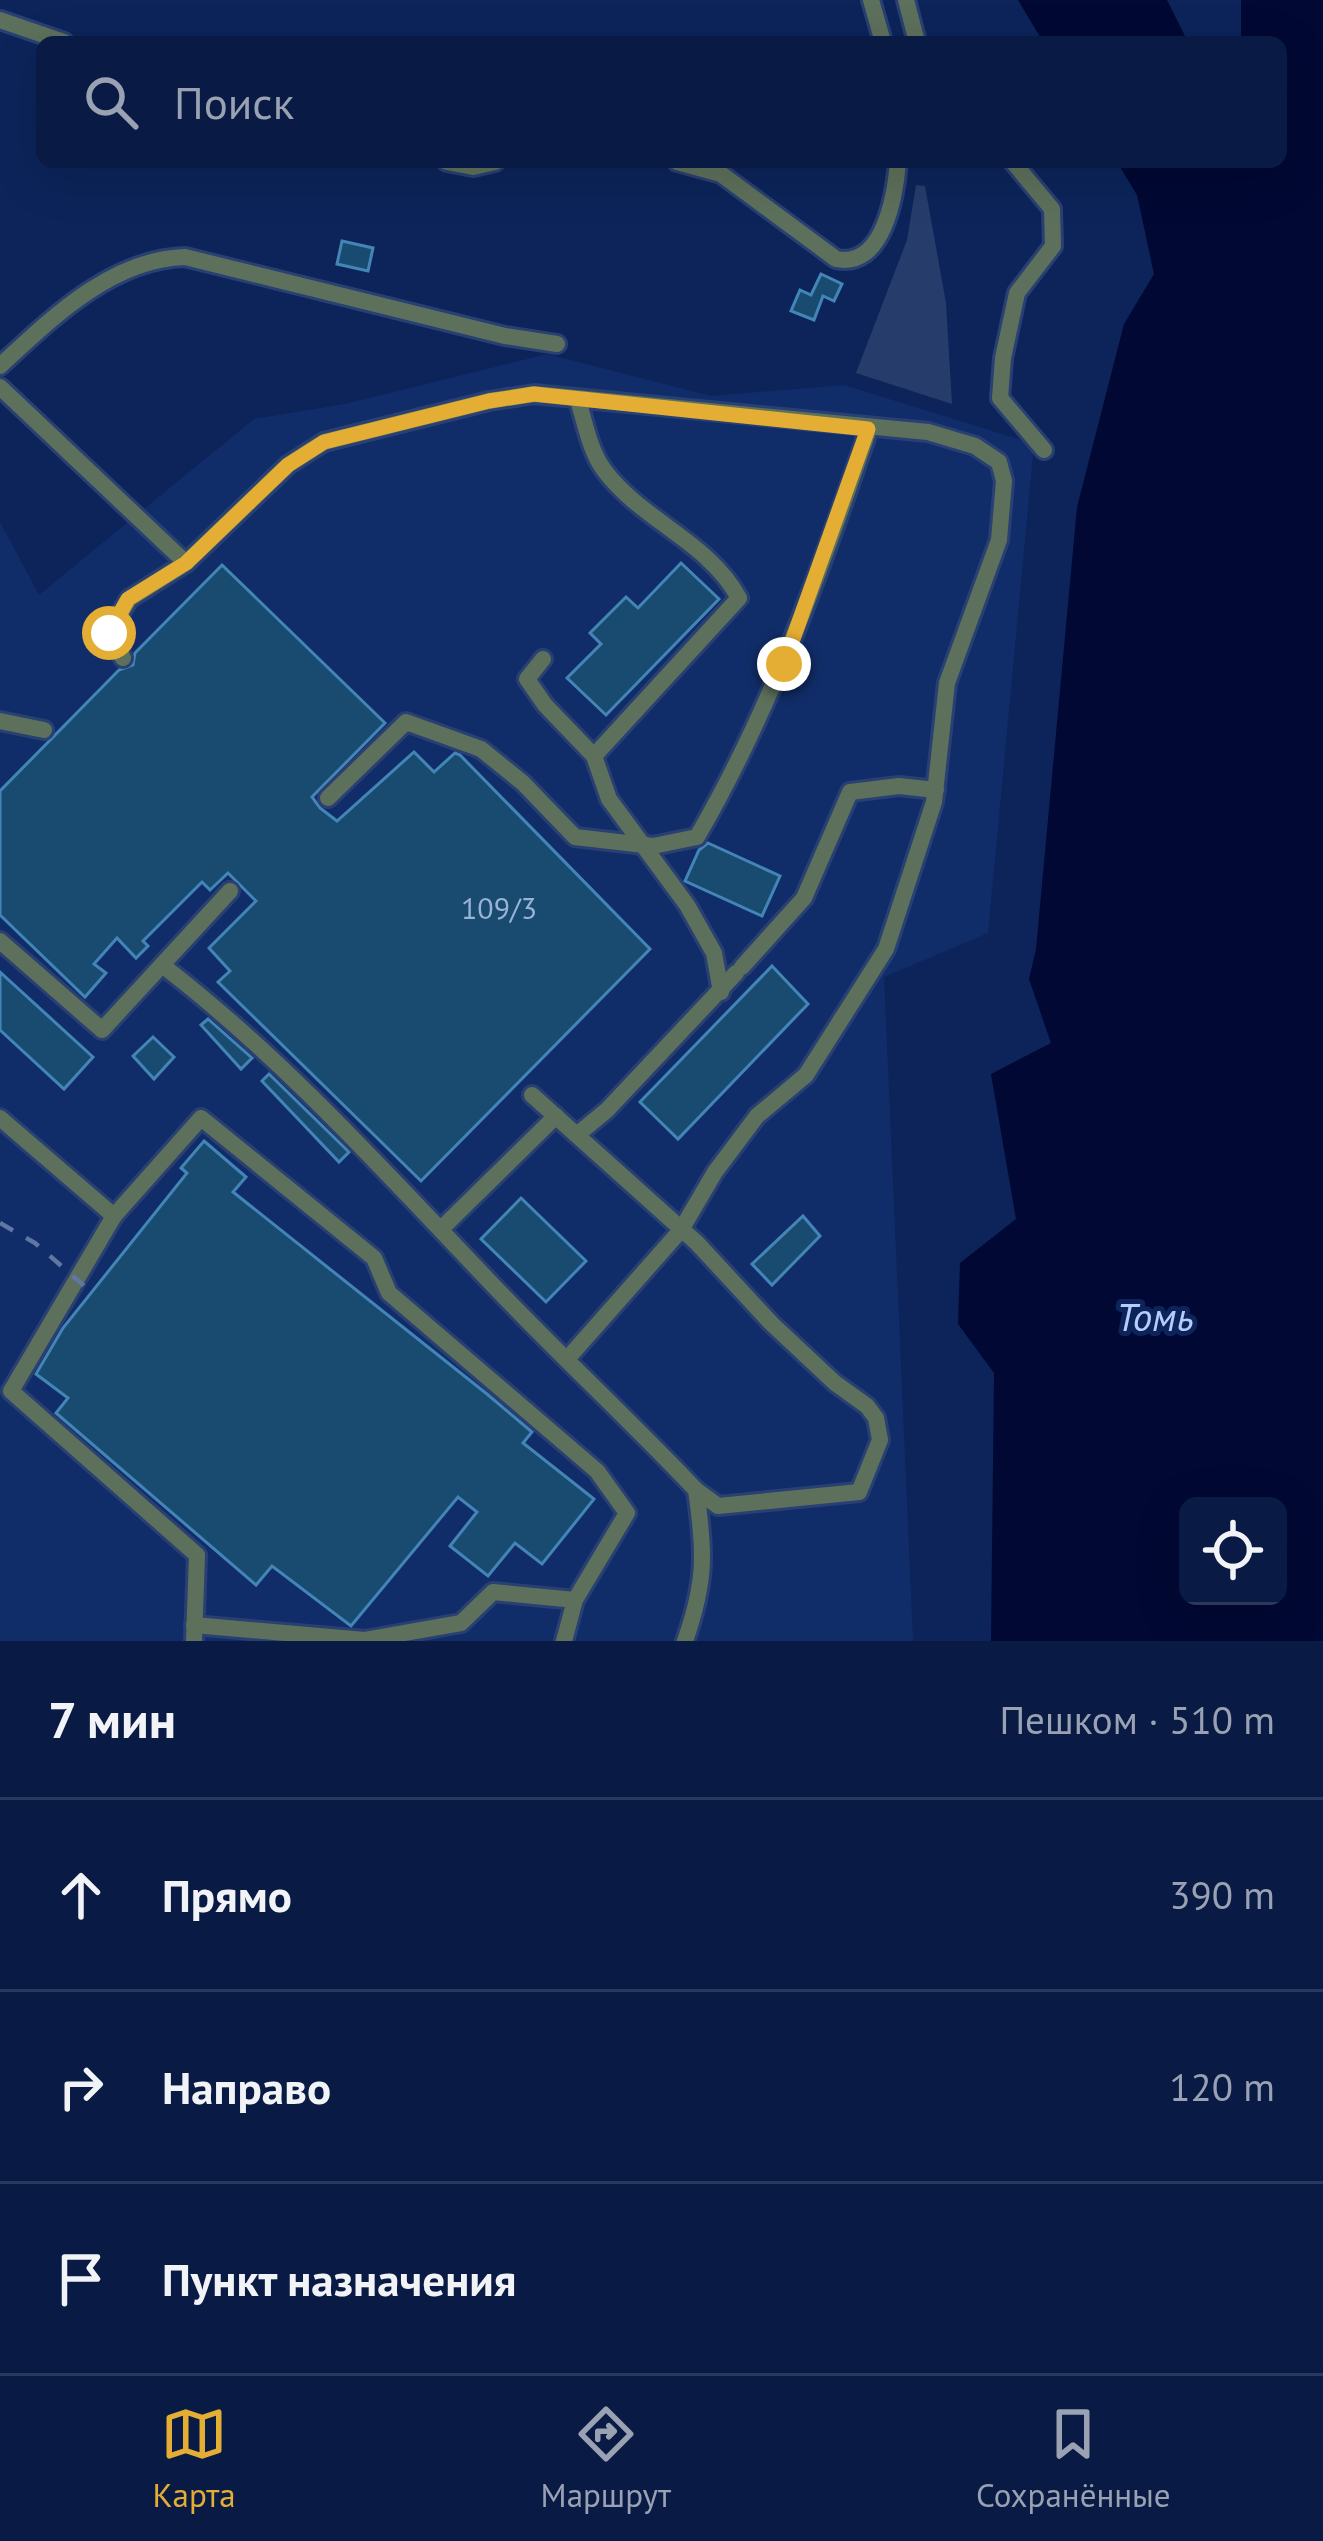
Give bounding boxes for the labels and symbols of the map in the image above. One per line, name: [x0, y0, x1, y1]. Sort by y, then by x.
route start: [82, 606, 136, 660]
route end: [757, 637, 811, 691]
house number: 109/3: [461, 888, 537, 927]
water label: Томь: [1116, 1291, 1194, 1342]

